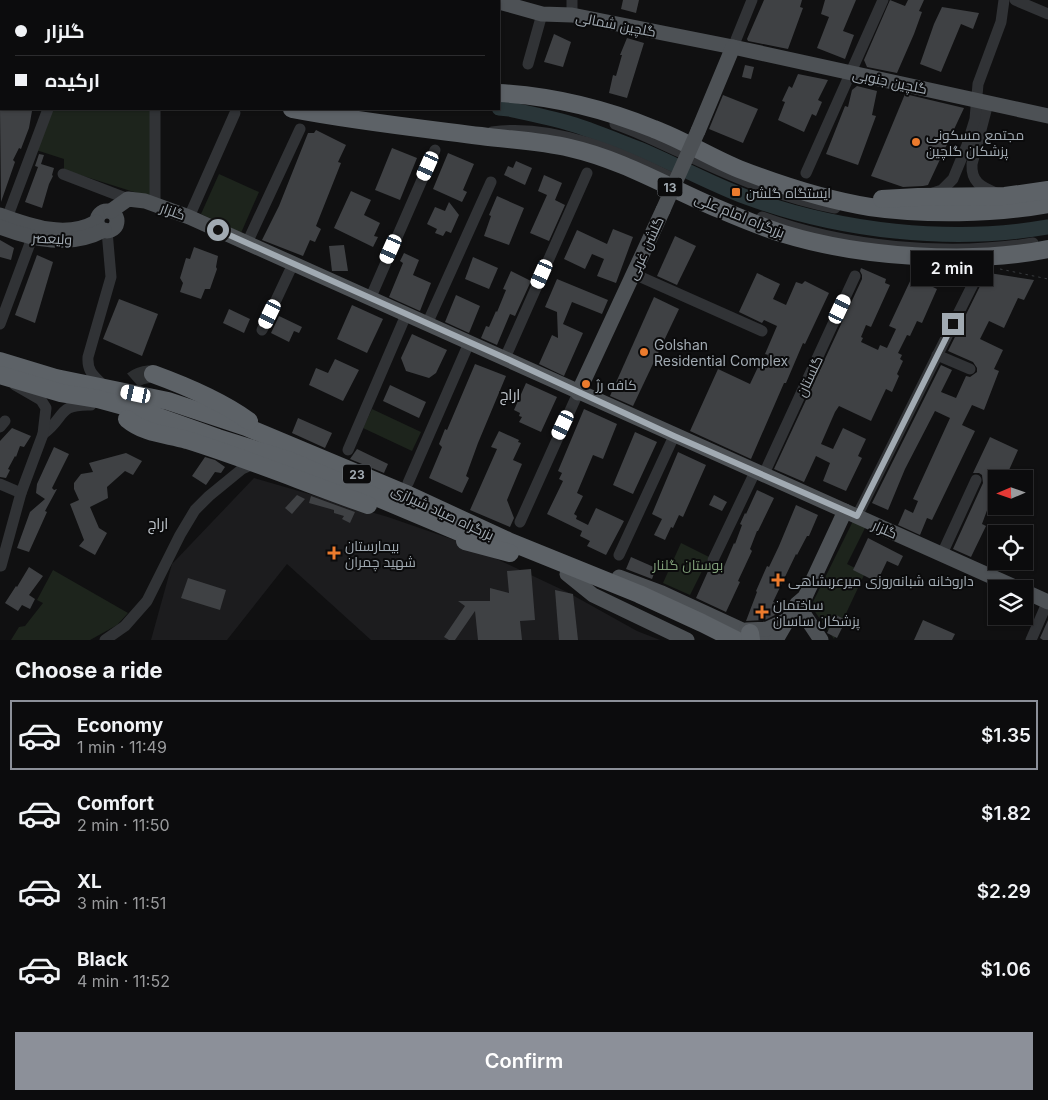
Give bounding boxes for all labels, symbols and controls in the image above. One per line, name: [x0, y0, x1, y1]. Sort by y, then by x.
street label: گلچین شمالی: [574, 8, 658, 42]
text: گلزار: [45, 20, 84, 43]
street label: گلچین جنوبی: [851, 65, 929, 99]
text: ارکیده: [45, 69, 100, 92]
place label: مجتمع مسکونی پزشکان گلچین: [926, 126, 1024, 161]
marker: مجتمع مسکونی پزشکان گلچین: [910, 136, 922, 148]
car: [415, 149, 440, 183]
road number: 13: [658, 178, 682, 196]
place label: ایستگاه گلشن: [746, 184, 831, 201]
marker: ایستگاه گلشن: [730, 186, 742, 198]
street label: بزرگراه امام علی: [692, 189, 788, 243]
street label: گلزار: [157, 198, 188, 223]
street label: گلشن غربی: [623, 214, 667, 282]
route start: [207, 219, 229, 241]
street label: ولیعصر: [30, 228, 73, 248]
car: [378, 232, 403, 266]
callout: 2 min: [912, 252, 994, 286]
car: [529, 257, 554, 291]
text: 2 min: [931, 258, 973, 278]
car: [826, 292, 853, 326]
car: [256, 297, 283, 331]
route end: [942, 313, 964, 335]
place label: Golshan Residential Complex: [654, 336, 789, 369]
marker: Golshan Residential Complex: [638, 346, 650, 358]
street label: گلستان: [792, 353, 826, 399]
place label: کافه رژ: [595, 376, 637, 393]
marker: کافه رژ: [580, 378, 592, 390]
car: [119, 384, 152, 404]
district label: اراج: [500, 385, 520, 406]
car: [549, 408, 576, 442]
road number: 23: [343, 464, 371, 484]
north arrow: [988, 470, 1032, 515]
map controls: [988, 470, 1033, 625]
street label: بزرگراه صیاد شیرازی: [389, 481, 497, 543]
district label: اراج: [148, 514, 168, 535]
street label: گلزار: [869, 516, 900, 542]
button: locate: [988, 525, 1033, 570]
place label: بیمارستان شهید چمران: [345, 537, 416, 572]
marker: بیمارستان شهید چمران: [327, 546, 341, 560]
park label: بوستان گلنار: [652, 556, 723, 573]
place label: داروخانه شبانه‌روزی میرعربشاهی: [788, 572, 974, 589]
marker: داروخانه شبانه‌روزی میرعربشاهی: [772, 574, 784, 586]
button: layers: [988, 580, 1033, 625]
place label: ساختمان پزشکان ساسان: [773, 596, 860, 631]
marker: ساختمان پزشکان ساسان: [755, 605, 769, 619]
text: Choose a ride: [15, 657, 163, 683]
icon: car: [17, 713, 62, 758]
text: Economy: [77, 714, 163, 737]
text: $1.35: [981, 724, 1031, 747]
text: 1 min · 11:49: [77, 737, 167, 757]
icon: car: [17, 791, 62, 836]
text: Comfort: [77, 792, 154, 815]
text: $1.82: [981, 802, 1031, 825]
text: 2 min · 11:50: [77, 815, 170, 835]
icon: car: [17, 869, 62, 914]
text: XL: [77, 870, 102, 893]
text: $2.29: [977, 880, 1031, 903]
text: 3 min · 11:51: [77, 893, 166, 913]
icon: car: [17, 947, 62, 992]
text: Black: [77, 948, 128, 971]
text: $1.06: [980, 958, 1031, 981]
text: 4 min · 11:52: [77, 971, 170, 991]
button: Confirm: [15, 1032, 1033, 1090]

